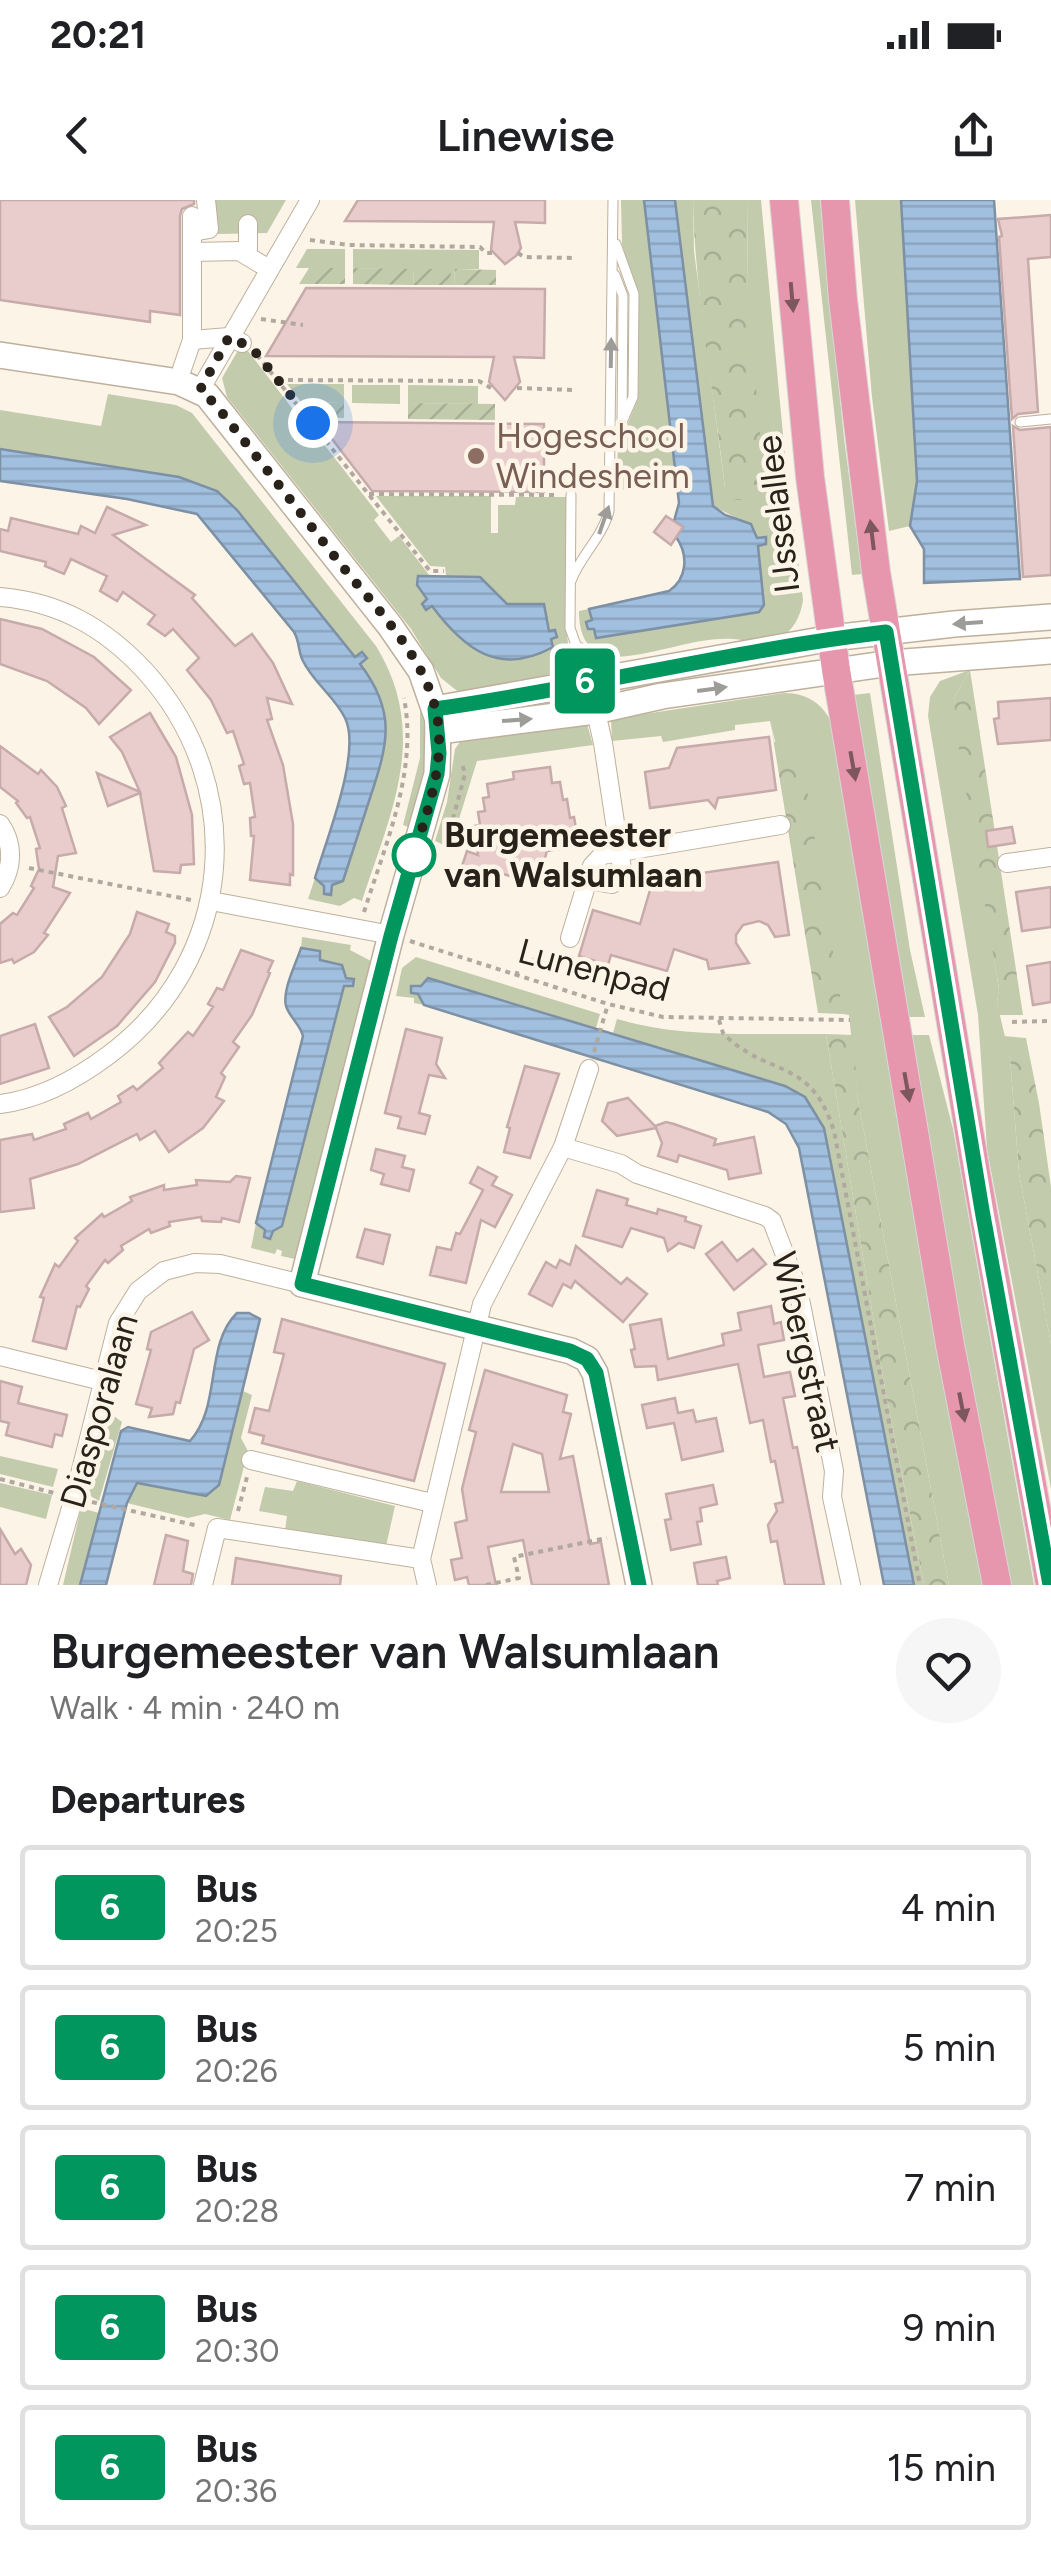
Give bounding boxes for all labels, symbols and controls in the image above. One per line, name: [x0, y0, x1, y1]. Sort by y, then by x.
text: 20:21: [50, 12, 146, 58]
icon: back: [50, 108, 105, 163]
text: Linewise: [436, 108, 615, 162]
icon: share: [946, 108, 1001, 163]
one-way arrow: [784, 282, 800, 314]
one-way arrow: [603, 337, 619, 369]
your location: [288, 398, 338, 448]
place label: Hogeschool Windesheim: [496, 415, 690, 497]
street label: IJsselallee: [748, 433, 808, 595]
marker: Hogeschool Windesheim: [465, 445, 487, 467]
one-way arrow: [597, 505, 612, 535]
one-way arrow: [864, 519, 880, 550]
one-way arrow: [952, 615, 984, 631]
line badge: 6: [552, 648, 618, 714]
text: 6: [575, 660, 595, 702]
one-way arrow: [696, 681, 728, 697]
one-way arrow: [501, 712, 533, 728]
one-way arrow: [845, 751, 861, 782]
place label: Burgemeester van Walsumlaan: [444, 814, 703, 896]
marker: Burgemeester van Walsumlaan: [393, 834, 435, 876]
street label: Lunenpad: [514, 930, 674, 1010]
one-way arrow: [899, 1071, 915, 1103]
street label: Wibergstraat: [763, 1248, 849, 1456]
street label: Diasporalaan: [51, 1309, 147, 1513]
one-way arrow: [955, 1392, 971, 1423]
button: heart: [896, 1618, 1001, 1723]
text: Burgemeester van Walsumlaan: [50, 1622, 720, 1680]
text: Walk · 4 min · 240 m: [50, 1689, 340, 1727]
text: Departures: [50, 1777, 245, 1823]
text: Bus: [195, 1866, 258, 1912]
text: 4 min: [901, 1885, 996, 1931]
text: 6: [100, 1886, 120, 1928]
text: 20:25: [195, 1912, 278, 1950]
text: Bus: [195, 2006, 258, 2052]
text: 5 min: [902, 2025, 996, 2071]
text: 6: [100, 2026, 120, 2068]
text: 20:26: [195, 2052, 278, 2090]
text: Bus: [195, 2146, 258, 2192]
text: 7 min: [904, 2165, 996, 2211]
text: 6: [100, 2166, 120, 2208]
text: 20:28: [195, 2192, 279, 2230]
text: Bus: [195, 2286, 258, 2332]
text: 9 min: [903, 2305, 996, 2351]
text: 6: [100, 2306, 120, 2348]
text: 20:30: [195, 2332, 279, 2370]
text: Bus: [195, 2426, 258, 2472]
text: 15 min: [887, 2445, 996, 2491]
text: 6: [100, 2446, 120, 2488]
text: 20:36: [195, 2472, 277, 2510]

